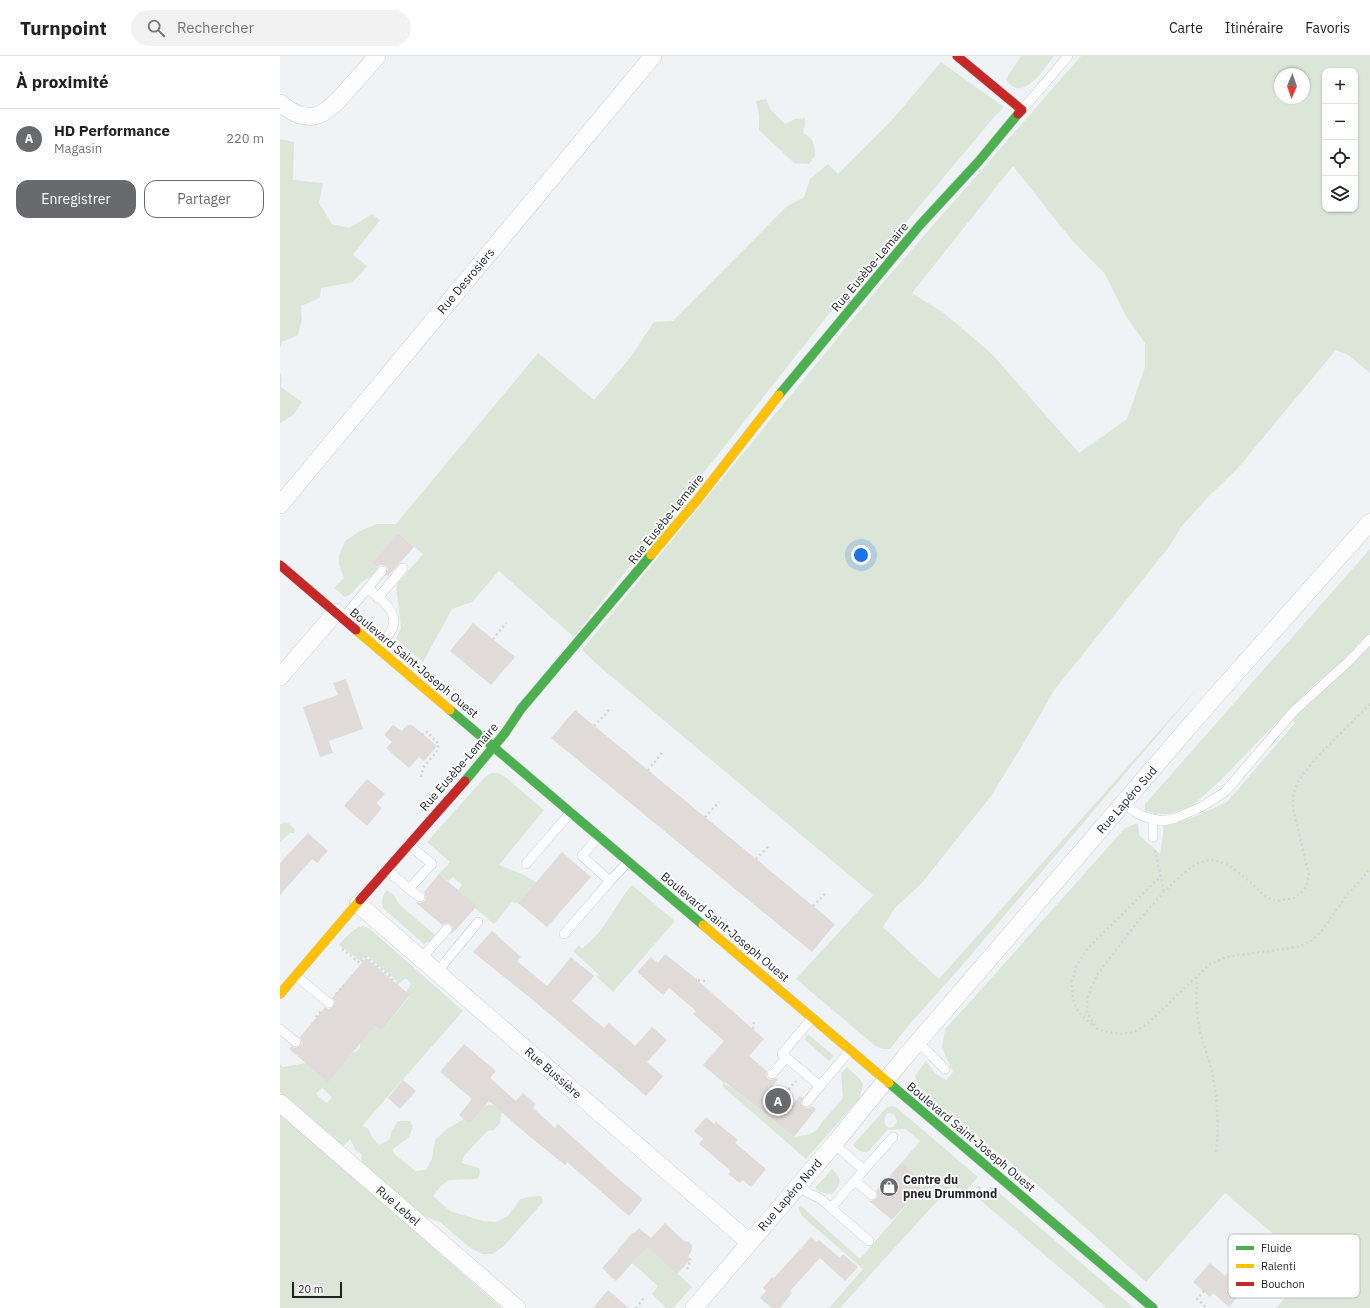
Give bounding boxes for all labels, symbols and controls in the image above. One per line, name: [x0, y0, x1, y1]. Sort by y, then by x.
search box: [131, 10, 411, 46]
text: Turnpoint: [20, 16, 107, 40]
icon: search: [145, 17, 167, 39]
text: Rechercher: [177, 18, 254, 37]
text: Carte: [1169, 19, 1203, 37]
text: Itinéraire: [1225, 19, 1283, 37]
text: Favoris: [1305, 19, 1350, 37]
north arrow: [1274, 68, 1310, 104]
map controls: [1322, 68, 1358, 212]
button: +: [1322, 68, 1358, 104]
text: À proximité: [16, 71, 109, 93]
button: −: [1322, 104, 1358, 140]
text: HD Performance: [54, 121, 170, 140]
text: A: [25, 130, 33, 147]
text: 220 m: [226, 130, 264, 147]
text: Magasin: [54, 140, 102, 157]
button: locate: [1322, 140, 1358, 176]
button: layers: [1322, 176, 1358, 212]
button: Enregistrer: [16, 180, 136, 218]
button: Partager: [144, 180, 264, 218]
street label: Rue Eusèbe-Lemaire: [828, 219, 912, 314]
street label: Rue Desrosiers: [434, 245, 498, 317]
street label: Rue Eusèbe-Lemaire: [625, 470, 707, 567]
your location: [851, 545, 871, 565]
street label: Boulevard Saint-Joseph Ouest: [347, 605, 482, 721]
street label: Rue Eusèbe-Lemaire: [416, 719, 501, 814]
street label: Rue Lapéro Sud: [1093, 763, 1160, 836]
street label: Boulevard Saint-Joseph Ouest: [658, 869, 793, 985]
street label: Rue Bussière: [522, 1044, 585, 1102]
street label: Boulevard Saint-Joseph Ouest: [904, 1079, 1039, 1195]
pin: A: [765, 1086, 791, 1116]
street label: Rue Lapéro Nord: [754, 1156, 825, 1234]
place label: Centre du pneu Drummond: [903, 1172, 997, 1201]
shop icon: Centre du pneu Drummond: [878, 1176, 900, 1198]
street label: Rue Lebel: [373, 1183, 423, 1229]
legend: [1228, 1234, 1360, 1298]
text: Fluide: [1261, 1241, 1292, 1255]
text: Ralenti: [1261, 1259, 1296, 1273]
text: Bouchon: [1261, 1277, 1305, 1291]
scale bar: [292, 1280, 342, 1299]
text: 20 m: [298, 1282, 323, 1296]

